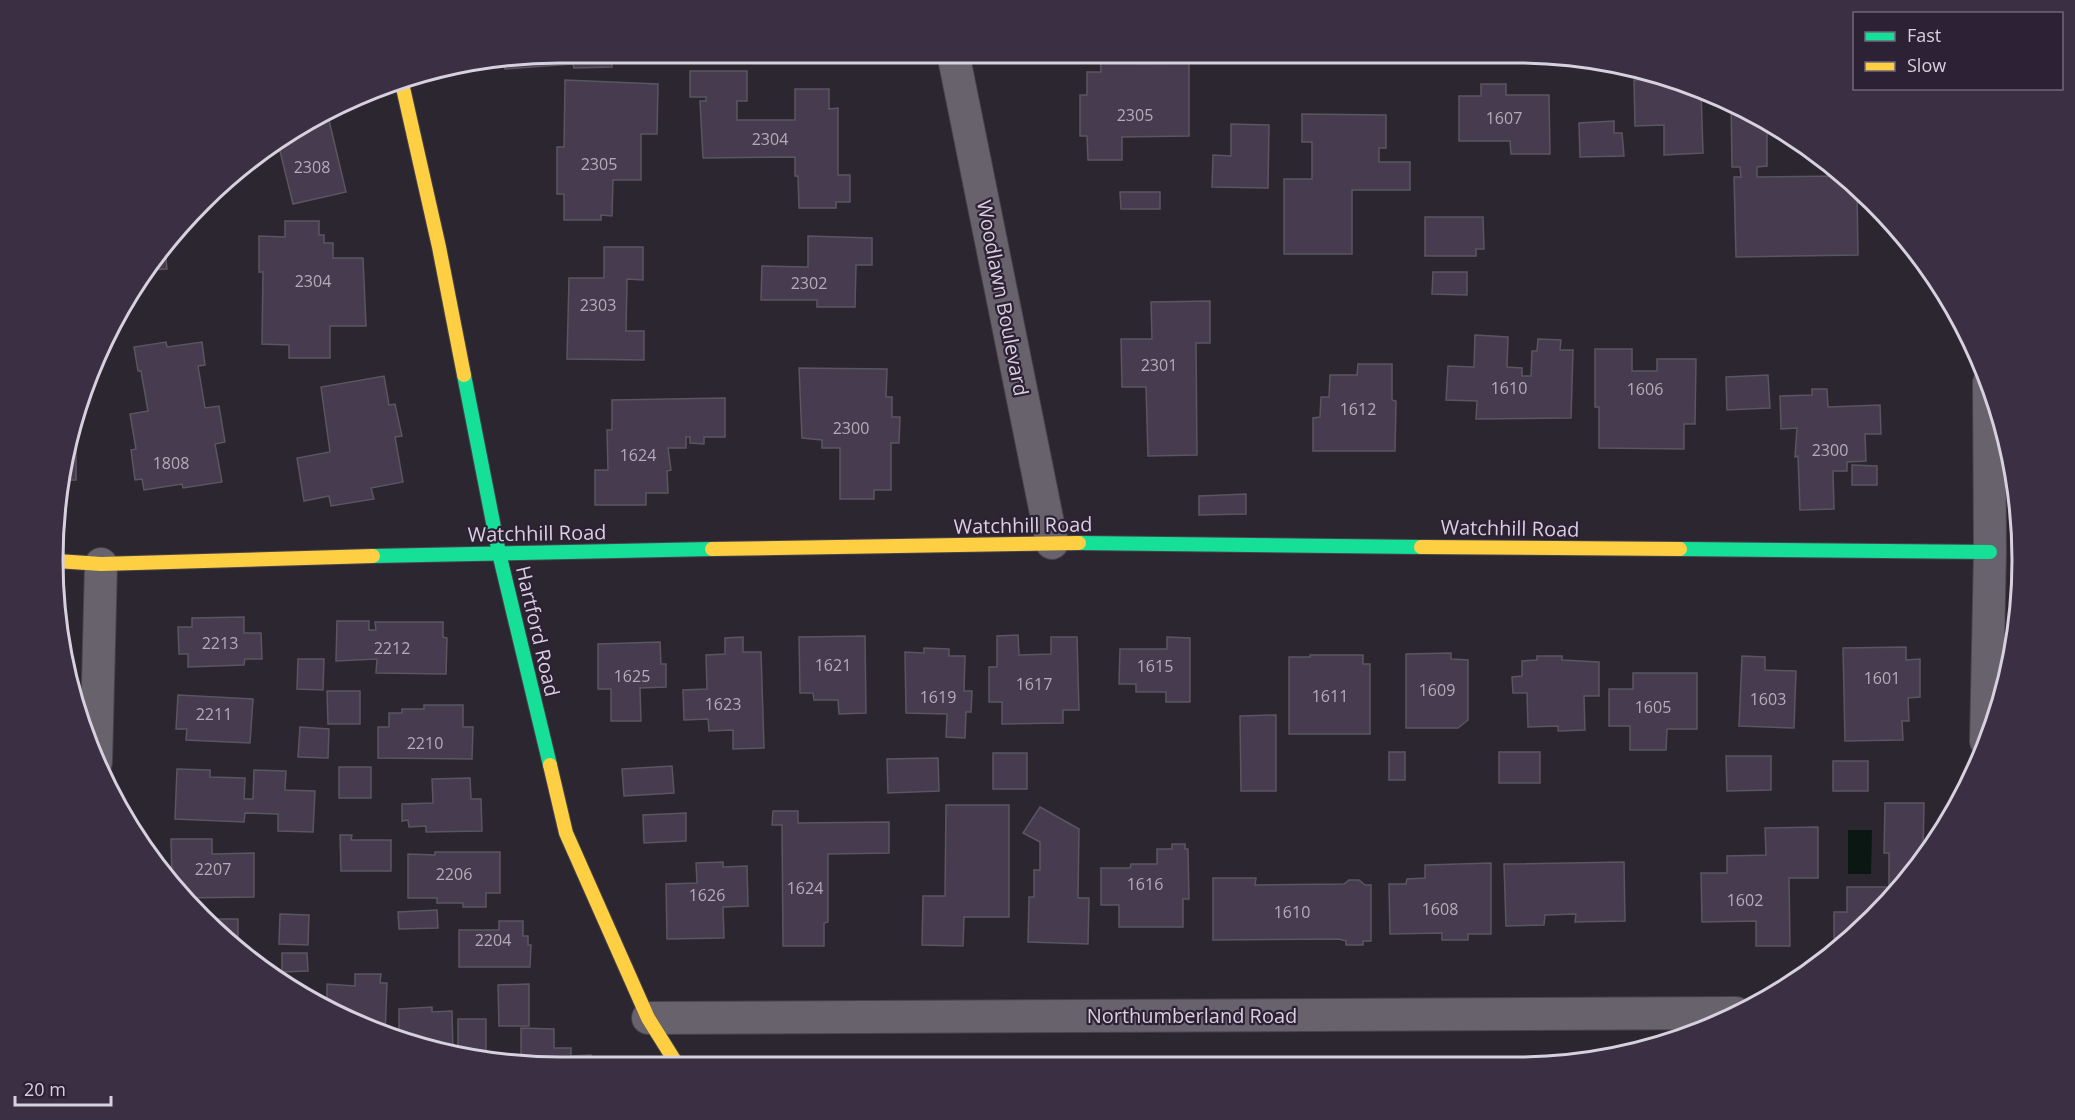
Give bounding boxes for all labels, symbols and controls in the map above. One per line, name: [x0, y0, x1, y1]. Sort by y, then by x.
legend: [1853, 12, 2063, 90]
text: Fast: [1907, 23, 1941, 47]
text: Slow: [1907, 53, 1946, 77]
house number: 2305: [1117, 104, 1153, 126]
house number: 1607: [1486, 107, 1522, 129]
house number: 2304: [752, 128, 788, 150]
house number: 2305: [581, 153, 617, 175]
house number: 2308: [294, 156, 330, 178]
street label: Woodlawn Boulevard: [971, 198, 1035, 398]
house number: 2304: [295, 270, 331, 292]
house number: 2302: [791, 272, 827, 294]
house number: 2303: [580, 294, 616, 316]
house number: 2301: [1141, 354, 1177, 376]
house number: 1610: [1491, 377, 1527, 399]
house number: 1606: [1627, 378, 1663, 400]
house number: 1612: [1340, 398, 1376, 420]
house number: 2300: [833, 417, 869, 439]
house number: 2300: [1812, 439, 1848, 461]
house number: 1624: [620, 444, 656, 466]
house number: 1808: [153, 452, 189, 474]
street label: Watchhill Road: [953, 510, 1093, 540]
street label: Watchhill Road: [1440, 513, 1580, 543]
street label: Watchhill Road: [467, 518, 607, 548]
street label: Hartford Road: [510, 563, 566, 699]
house number: 2213: [202, 632, 238, 654]
house number: 2212: [374, 637, 410, 659]
house number: 1621: [815, 654, 851, 676]
house number: 1615: [1137, 655, 1173, 677]
house number: 1625: [614, 665, 650, 687]
house number: 1601: [1864, 667, 1900, 689]
house number: 1617: [1016, 673, 1052, 695]
house number: 1609: [1419, 679, 1455, 701]
house number: 1611: [1312, 685, 1348, 707]
house number: 1619: [920, 686, 956, 708]
house number: 1603: [1750, 688, 1786, 710]
house number: 1623: [705, 693, 741, 715]
house number: 1605: [1635, 696, 1671, 718]
house number: 2211: [196, 703, 232, 725]
house number: 2210: [407, 732, 443, 754]
house number: 2207: [195, 858, 231, 880]
house number: 2206: [436, 863, 472, 885]
house number: 1616: [1127, 873, 1163, 895]
house number: 1624: [787, 877, 823, 899]
house number: 1626: [689, 884, 725, 906]
house number: 1602: [1727, 889, 1763, 911]
house number: 1608: [1422, 898, 1458, 920]
house number: 1610: [1274, 901, 1310, 923]
house number: 2204: [475, 929, 511, 951]
street label: Northumberland Road: [1087, 1002, 1297, 1029]
scale bar: [15, 1069, 111, 1107]
text: 20 m: [24, 1077, 66, 1101]

